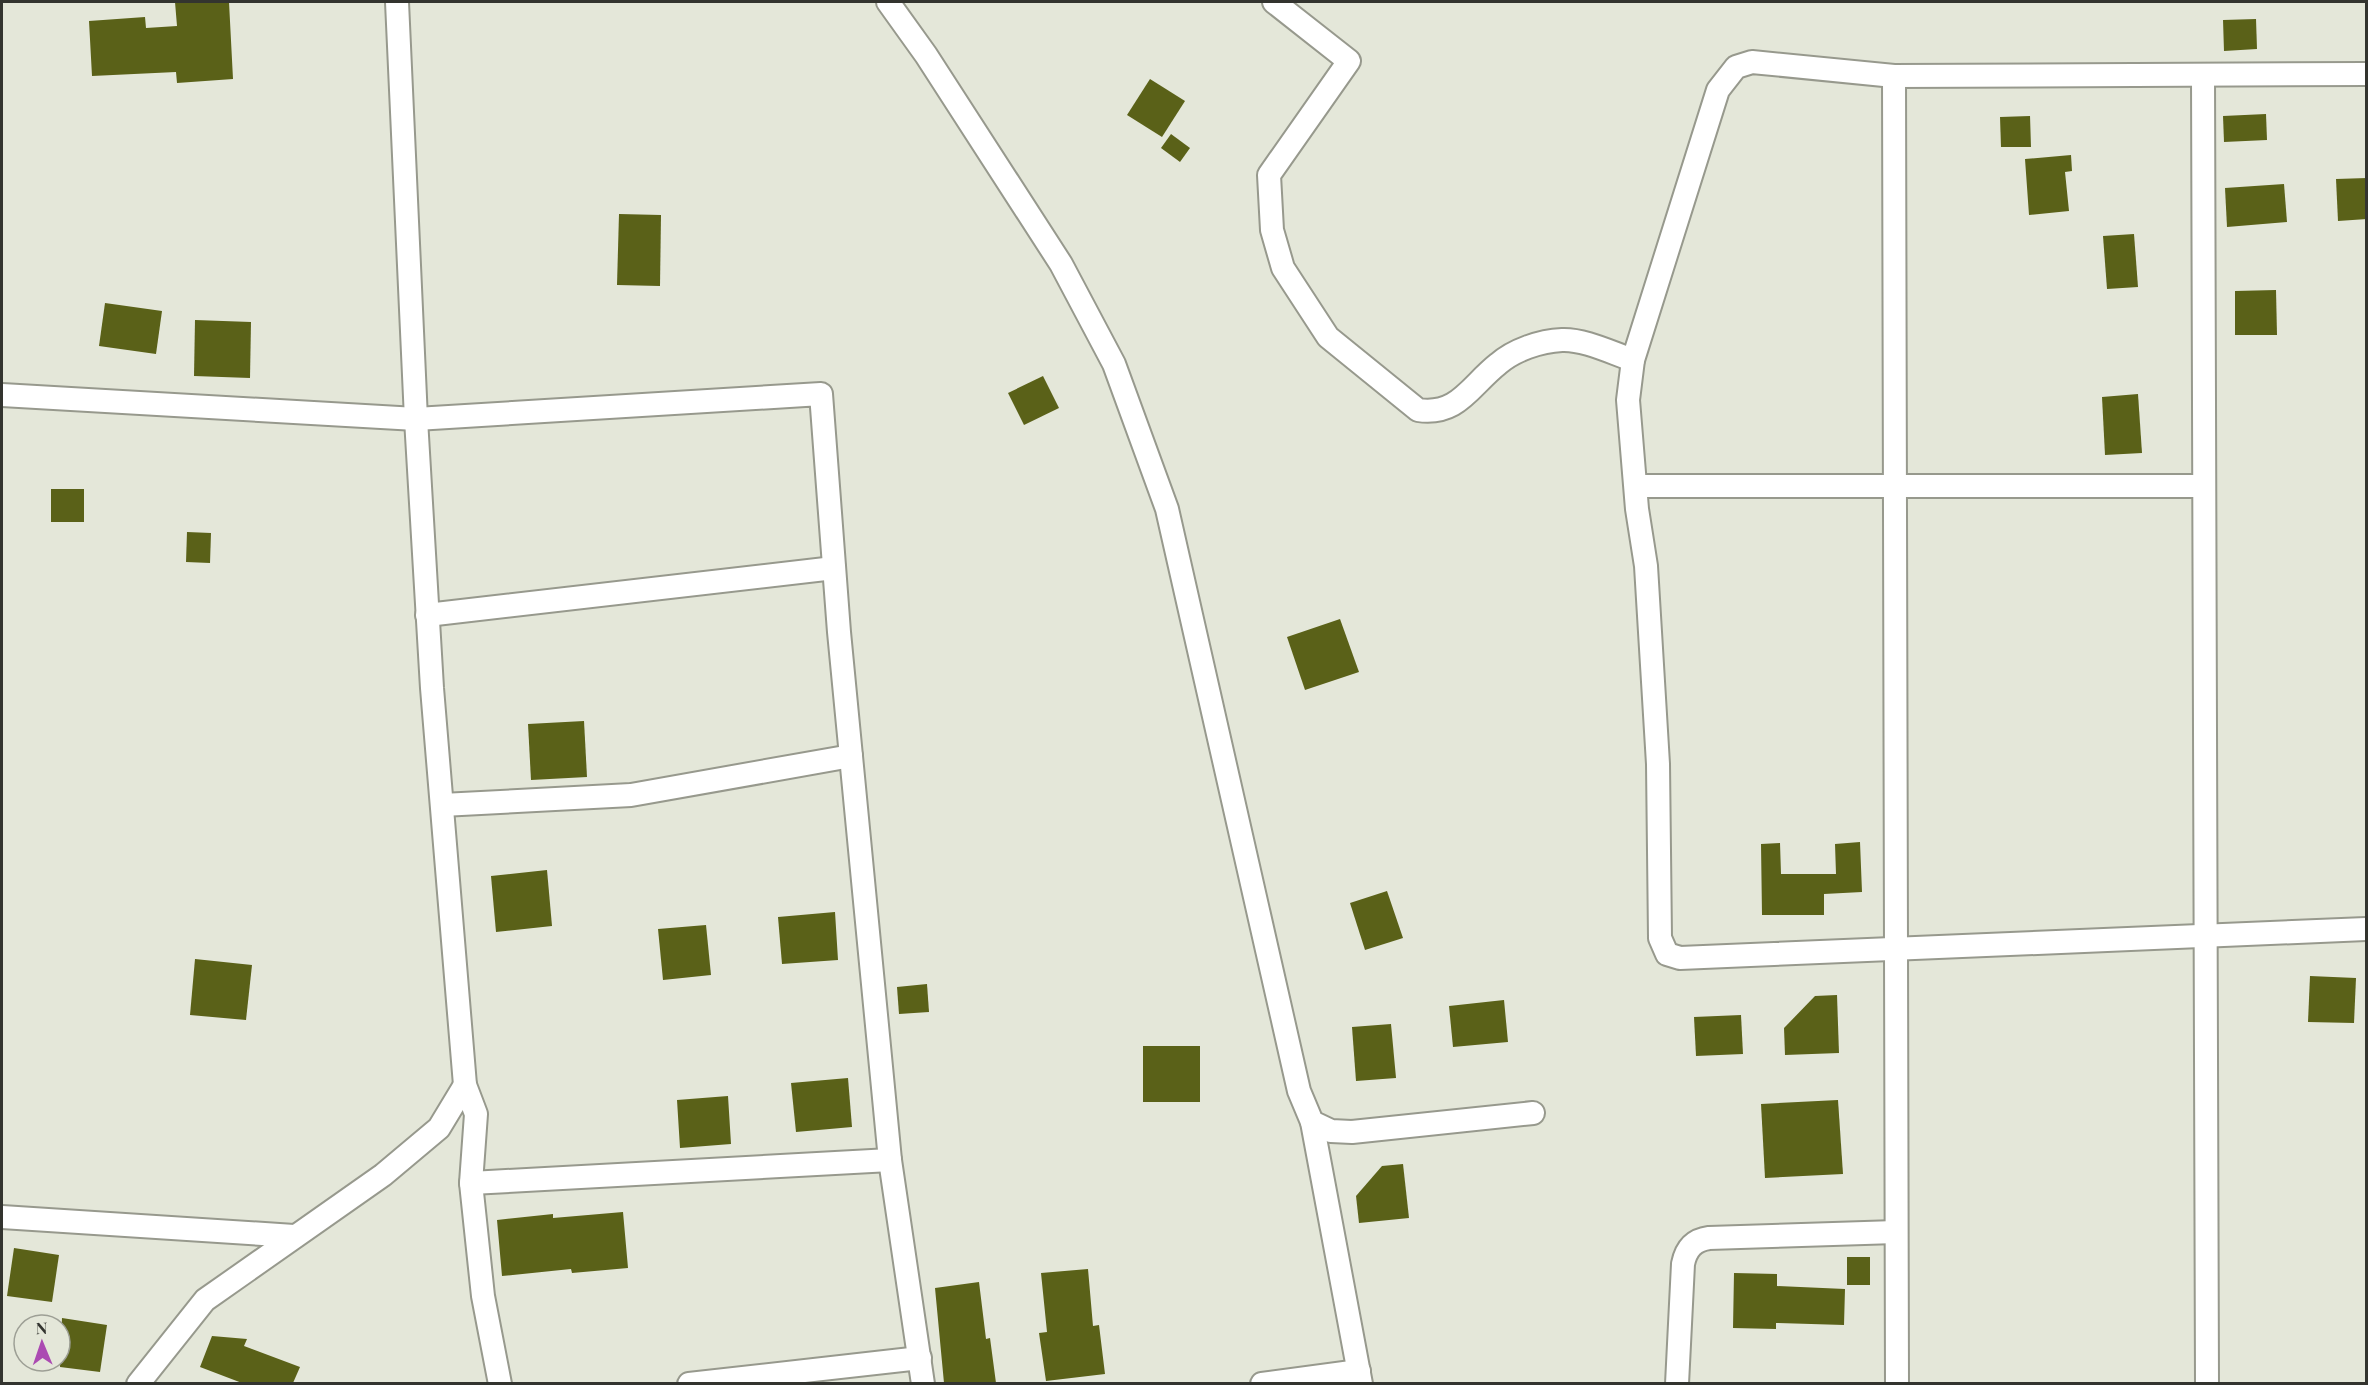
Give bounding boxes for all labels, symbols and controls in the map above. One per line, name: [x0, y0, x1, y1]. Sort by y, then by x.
north arrow: [12, 1313, 72, 1373]
text: N: [35, 1317, 48, 1338]

